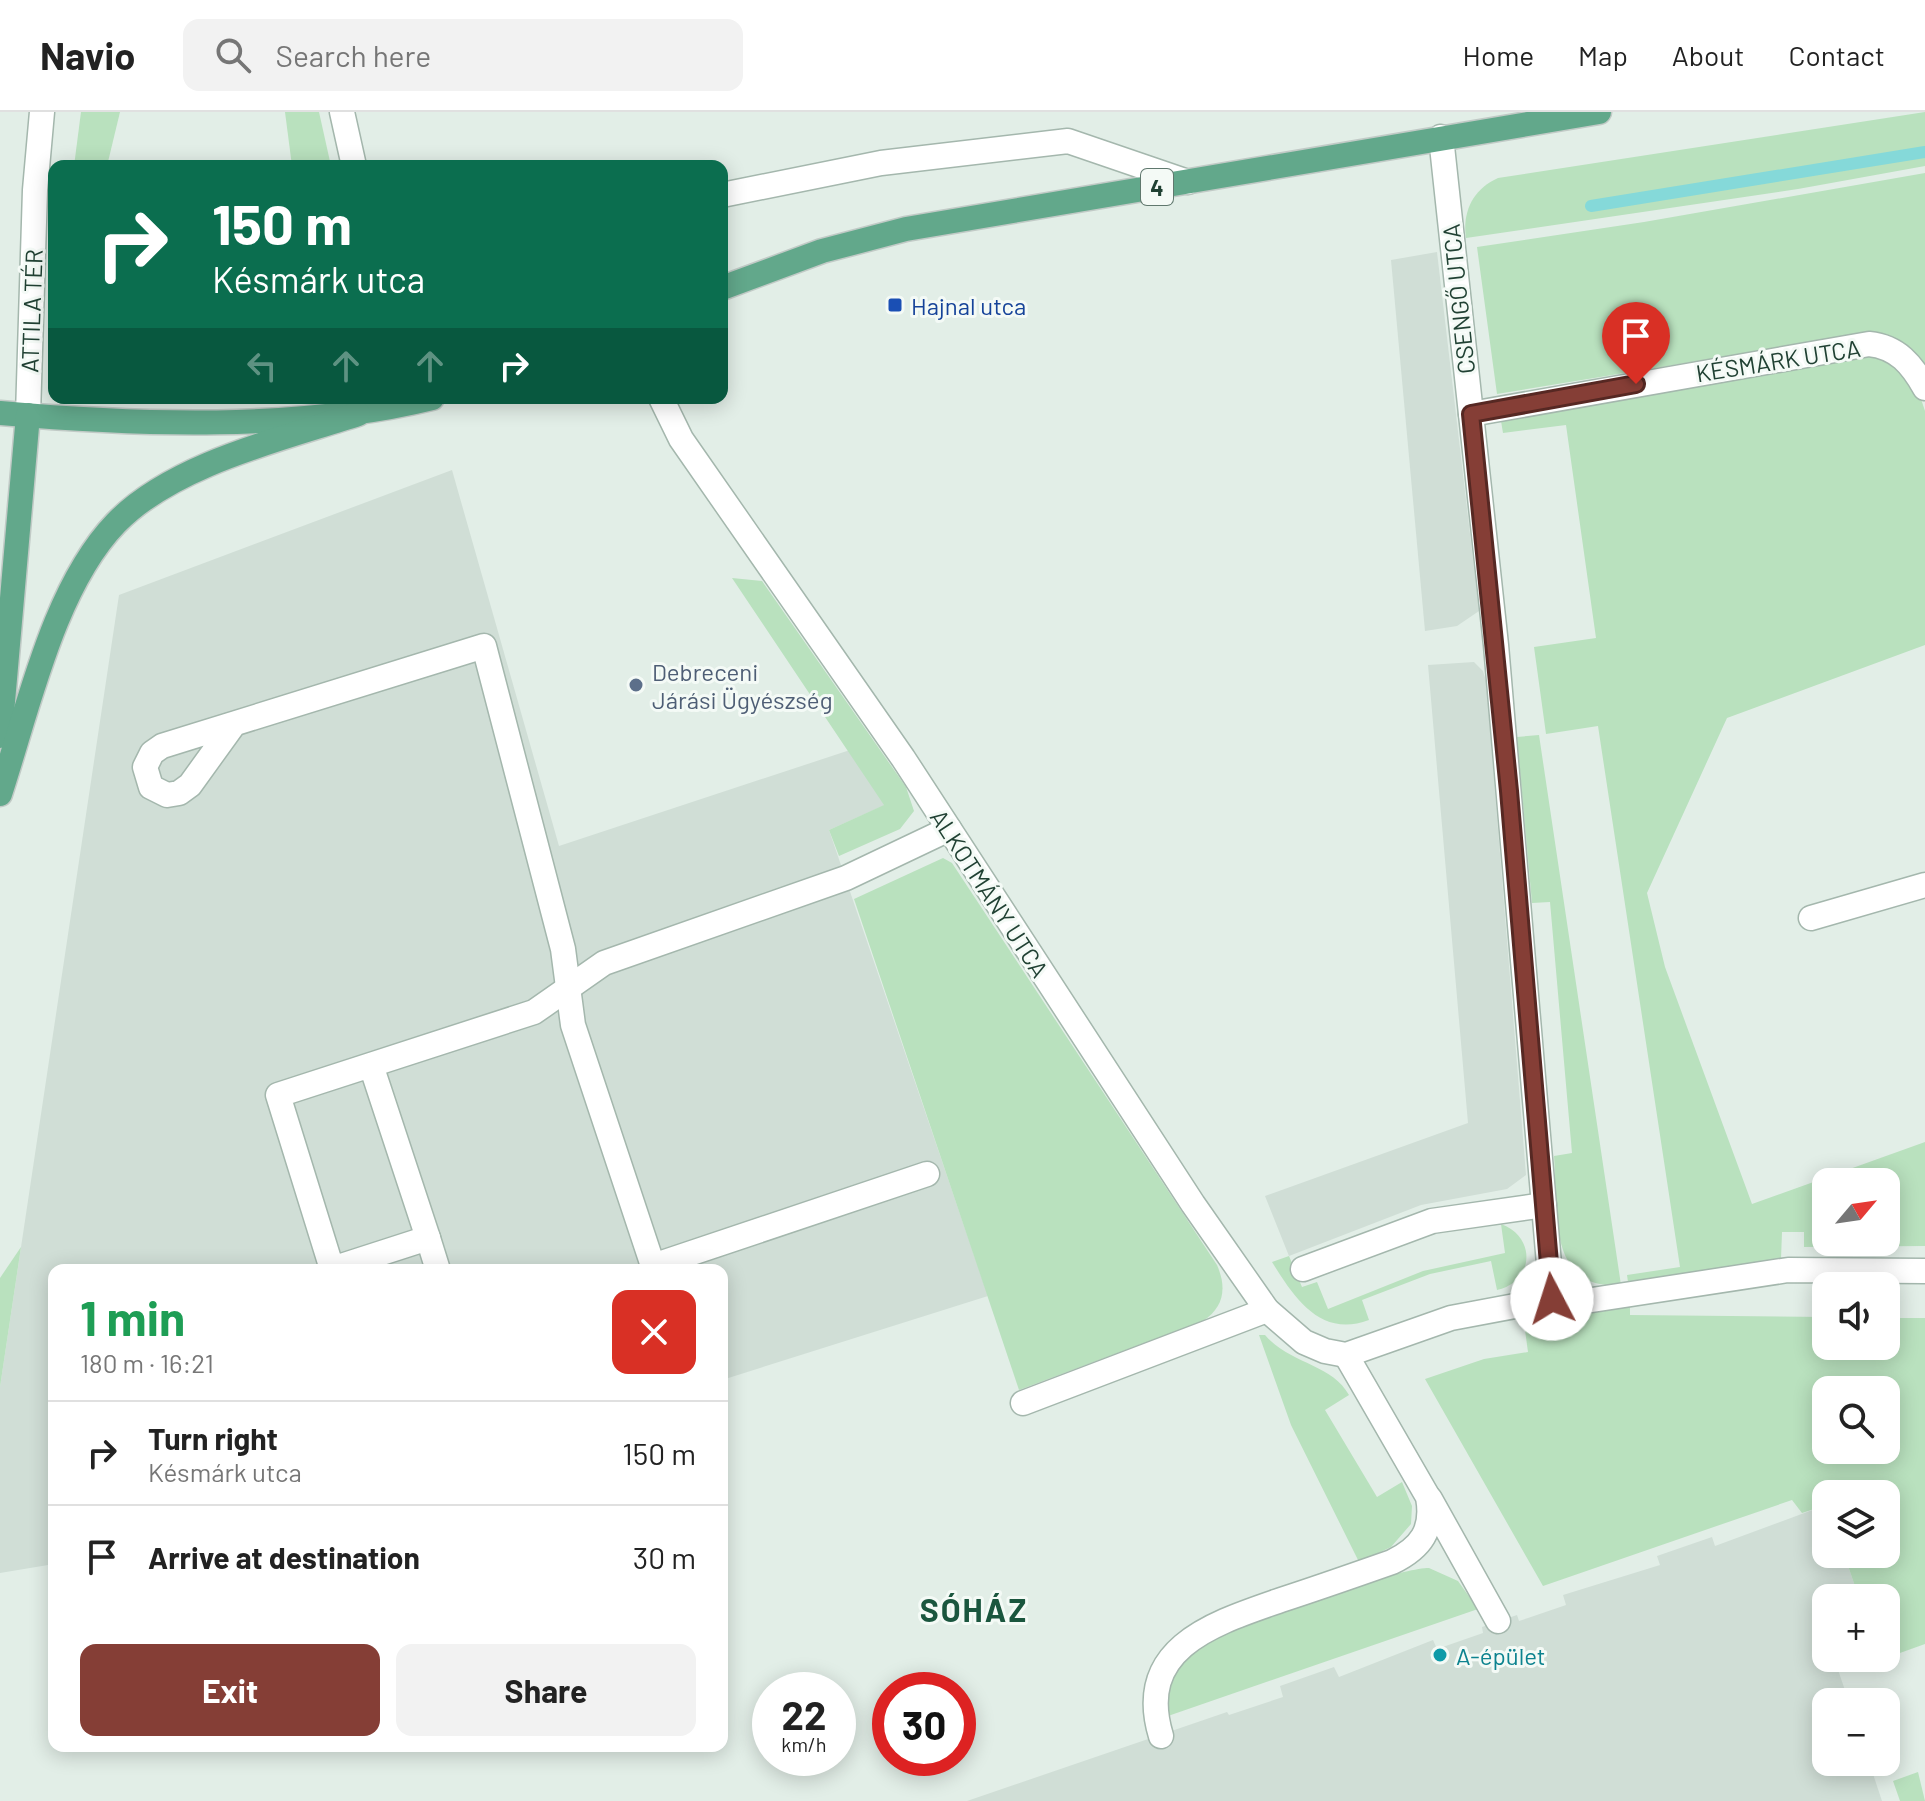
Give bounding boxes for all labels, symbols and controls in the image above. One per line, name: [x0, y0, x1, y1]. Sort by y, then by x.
search box: [183, 19, 743, 91]
text: Navio: [40, 32, 135, 78]
icon: search: [211, 33, 255, 77]
text: Search here: [275, 37, 431, 73]
text: Home: [1463, 38, 1534, 72]
text: Map: [1578, 38, 1628, 72]
text: About: [1672, 38, 1744, 72]
text: Contact: [1788, 38, 1885, 72]
road number: 4: [1141, 169, 1173, 205]
text: 150 m: [212, 189, 352, 256]
icon: right: [80, 192, 184, 296]
street label: CSENGŐ UTCA: [1436, 222, 1480, 376]
street label: ATTILA TÉR: [14, 249, 48, 373]
text: Késmárk utca: [212, 257, 425, 300]
place label: Hajnal utca: [911, 291, 1026, 320]
marker: Hajnal utca: [886, 296, 904, 314]
pin: [1602, 302, 1670, 384]
icon: arrive: [1614, 314, 1658, 358]
street label: KÉSMÁRK UTCA: [1694, 333, 1862, 387]
icon: left: [240, 344, 284, 388]
icon: ahead: [324, 344, 368, 388]
icon: ahead: [408, 344, 452, 388]
icon: right: [492, 344, 536, 388]
place label: Debreceni Járási Ügyészség: [652, 657, 833, 714]
marker: Debreceni Járási Ügyészség: [627, 676, 645, 694]
street label: ALKOTMÁNY UTCA: [925, 804, 1055, 982]
north arrow: [1812, 1168, 1900, 1256]
map controls: [1812, 1168, 1900, 1776]
position arrow: [1510, 1257, 1594, 1341]
button: sound: [1812, 1272, 1900, 1360]
text: 1 min: [80, 1288, 185, 1346]
button: close: [612, 1290, 696, 1374]
text: 180 m · 16:21: [80, 1347, 214, 1378]
button: search: [1812, 1376, 1900, 1464]
text: Turn right: [148, 1420, 278, 1456]
icon: right: [80, 1431, 124, 1475]
text: 150 m: [622, 1435, 696, 1471]
text: Késmárk utca: [148, 1456, 302, 1487]
button: layers: [1812, 1480, 1900, 1568]
icon: arrive: [80, 1535, 124, 1579]
text: Arrive at destination: [148, 1539, 420, 1575]
text: 30 m: [633, 1539, 696, 1575]
button: +: [1812, 1584, 1900, 1672]
district label: SÓHÁZ: [920, 1590, 1028, 1628]
place label: A-épület: [1456, 1641, 1546, 1670]
button: Exit: [80, 1644, 380, 1736]
button: Share: [396, 1644, 696, 1736]
marker: A-épület: [1431, 1646, 1449, 1664]
speed limit sign: 30: [872, 1672, 976, 1776]
button: −: [1812, 1688, 1900, 1776]
text: 22: [782, 1690, 826, 1738]
text: km/h: [781, 1732, 827, 1756]

